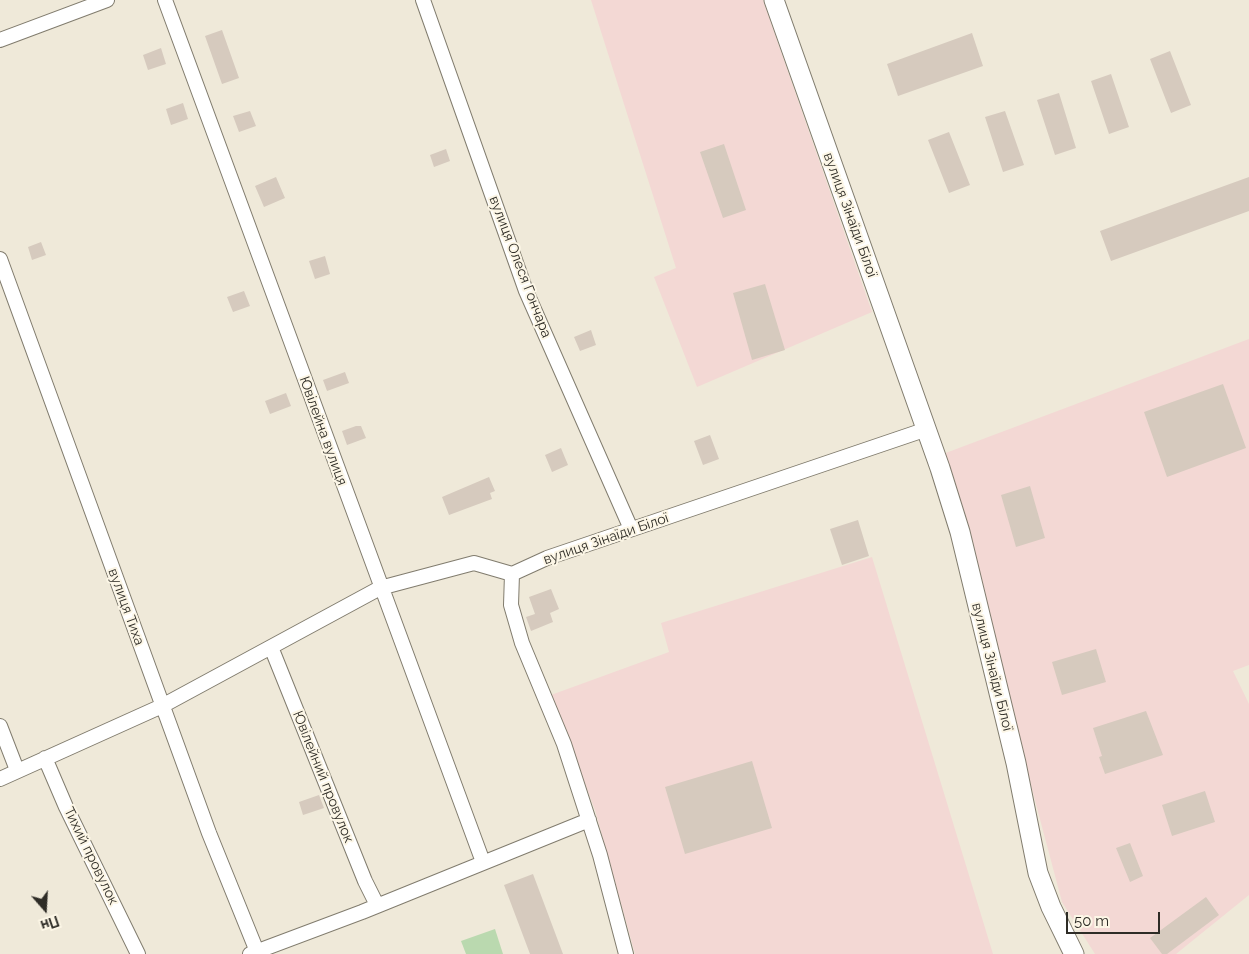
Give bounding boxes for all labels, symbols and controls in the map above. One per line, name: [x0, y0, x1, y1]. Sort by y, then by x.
street label: вулиця Зінаїди Білої: [820, 150, 880, 280]
street label: вулиця Олеся Гончара: [485, 194, 555, 340]
street label: Ювілейна вулиця: [295, 374, 351, 488]
street label: вулиця Зінаїди Білої: [541, 510, 671, 568]
street label: вулиця Тиха: [104, 566, 148, 648]
street label: вулиця Зінаїди Білої: [968, 601, 1016, 733]
street label: Ювілейний провулок: [289, 709, 357, 845]
street label: Тихий провулок: [60, 804, 122, 908]
north arrow: [20, 884, 70, 934]
scale bar: [1069, 902, 1163, 934]
text: 50 m: [1074, 912, 1109, 930]
text: Пн: [38, 913, 61, 934]

